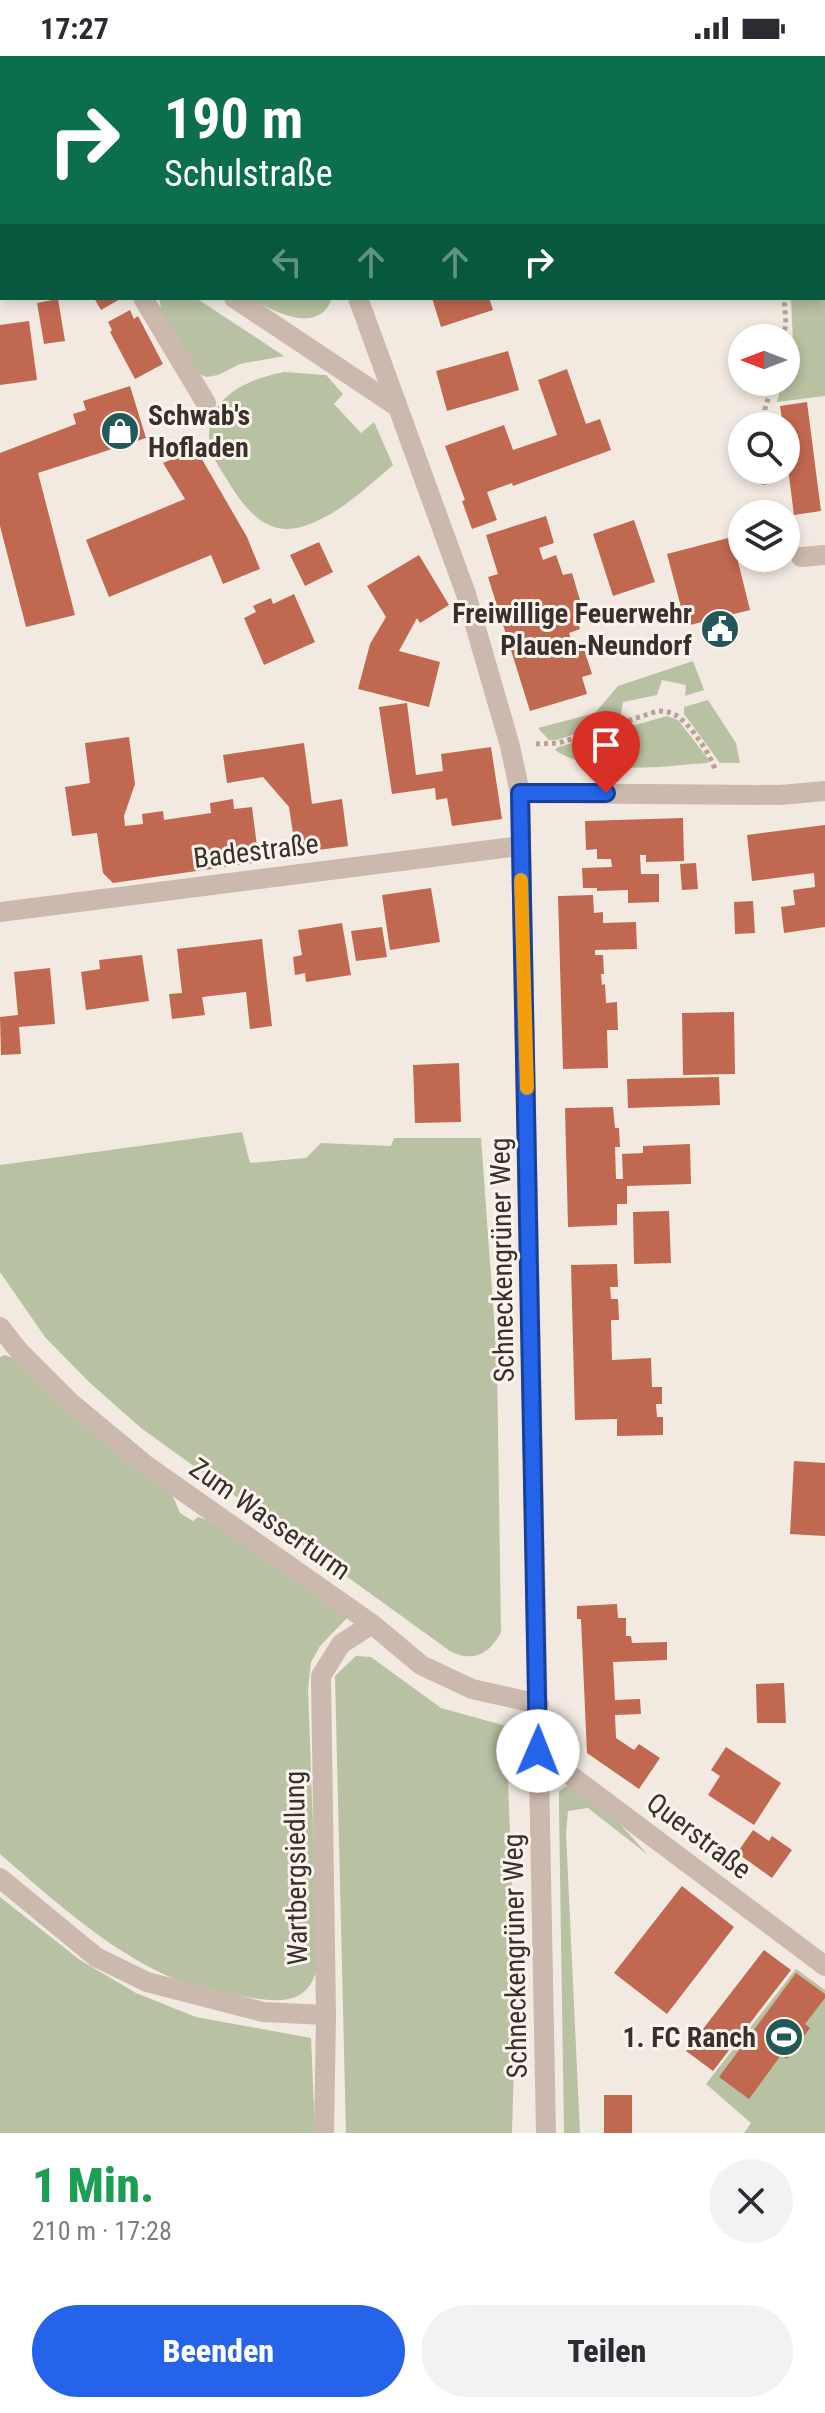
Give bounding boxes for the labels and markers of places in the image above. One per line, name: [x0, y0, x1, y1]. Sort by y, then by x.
place label: Schwab's Hofladen: [148, 399, 250, 464]
shop icon: Schwab's Hofladen: [99, 410, 141, 452]
place label: Freiwillige Feuerwehr Plauen-Neundorf: [452, 597, 692, 662]
public building icon: Freiwillige Feuerwehr Plauen-Neundorf: [699, 608, 741, 650]
pin: [572, 711, 640, 793]
sports icon: 1. FC Ranch: [763, 2016, 805, 2058]
place label: 1. FC Ranch: [622, 2021, 756, 2054]

